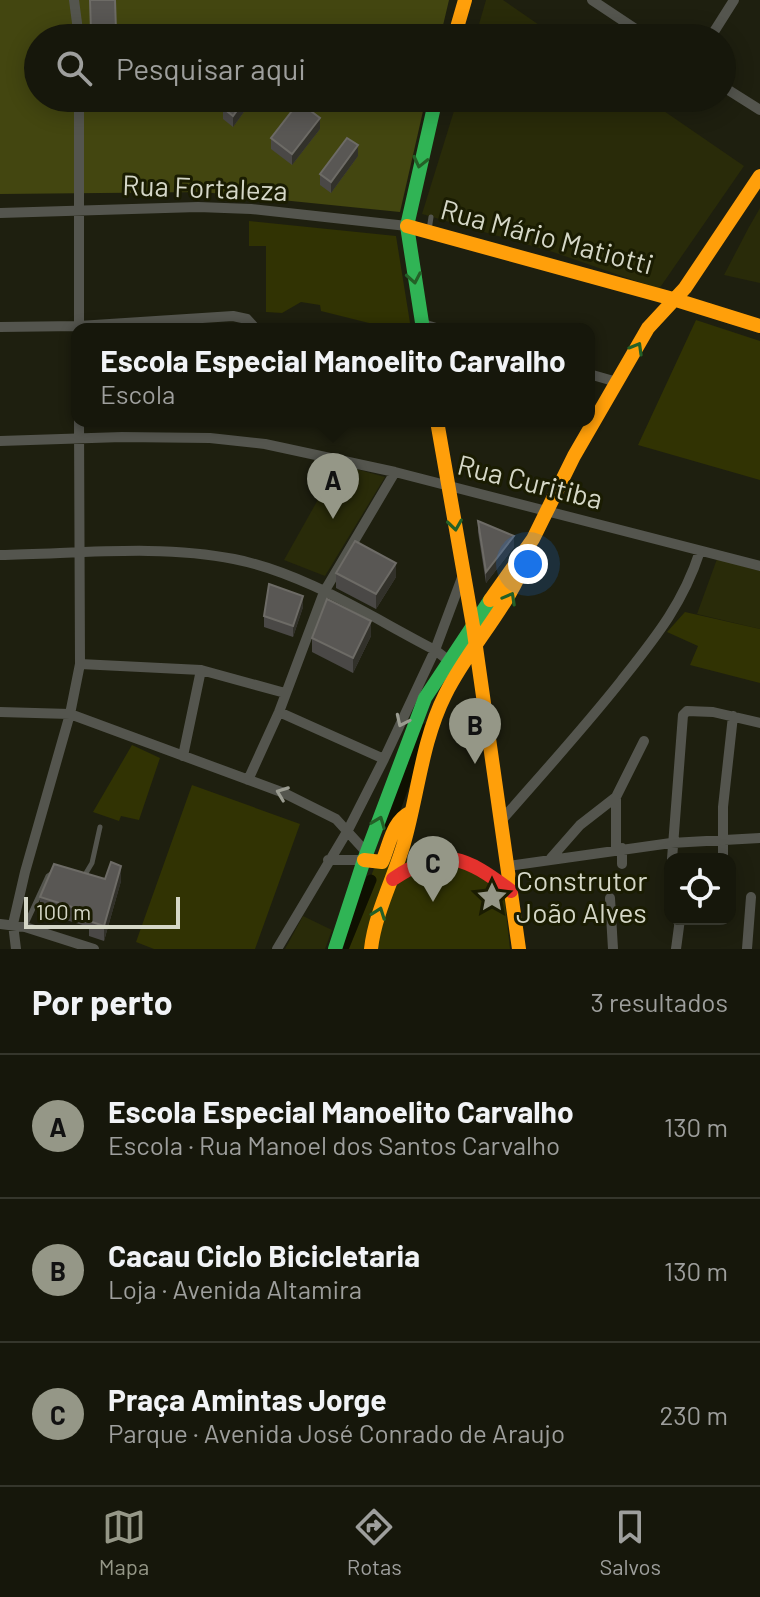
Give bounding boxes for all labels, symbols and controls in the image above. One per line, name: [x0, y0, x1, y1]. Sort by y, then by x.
search box: [24, 24, 736, 112]
icon: search: [52, 46, 96, 90]
text: Pesquisar aqui: [116, 50, 306, 86]
one-way arrow: [412, 154, 429, 168]
street label: Rua Fortaleza: [122, 167, 288, 207]
street label: Rua Mário Matiotti: [437, 191, 657, 281]
one-way arrow: [405, 271, 422, 285]
popup: [71, 323, 595, 427]
text: Escola Especial Manoelito Carvalho: [100, 342, 566, 378]
one-way arrow: [627, 342, 643, 357]
text: Escola: [100, 378, 175, 409]
street label: Rua Curitiba: [454, 447, 606, 515]
pin: A: [307, 453, 359, 519]
one-way arrow: [446, 519, 463, 532]
your location: [508, 544, 548, 584]
one-way arrow: [501, 592, 516, 606]
pin: B: [449, 698, 501, 764]
one-way arrow: [396, 712, 412, 727]
one-way arrow: [276, 786, 290, 803]
one-way arrow: [369, 816, 386, 830]
pin: C: [407, 836, 459, 902]
map controls: [664, 853, 736, 925]
button: locate: [664, 853, 736, 925]
place label: Construtor João Alves: [516, 863, 647, 929]
place icon: Construtor João Alves: [475, 880, 509, 914]
scale bar: [24, 893, 180, 929]
text: 100 m: [36, 898, 91, 924]
one-way arrow: [370, 907, 386, 921]
text: Por perto: [32, 981, 173, 1022]
text: 3 resultados: [590, 986, 728, 1017]
text: Escola Especial Manoelito Carvalho: [108, 1093, 574, 1129]
text: A: [49, 1111, 67, 1142]
text: 130 m: [664, 1111, 728, 1142]
text: Escola · Rua Manoel dos Santos Carvalho: [108, 1129, 560, 1160]
text: Cacau Ciclo Bicicletaria: [108, 1237, 420, 1273]
text: B: [50, 1255, 66, 1286]
text: 130 m: [664, 1255, 728, 1286]
text: Loja · Avenida Altamira: [108, 1273, 362, 1304]
text: Praça Amintas Jorge: [108, 1381, 387, 1417]
text: C: [50, 1399, 66, 1430]
text: 230 m: [659, 1399, 728, 1430]
text: Parque · Avenida José Conrado de Araujo: [108, 1417, 565, 1448]
tab: Mapa: [99, 1505, 149, 1579]
tab: Rotas: [347, 1505, 402, 1579]
tab: Salvos: [599, 1505, 661, 1579]

